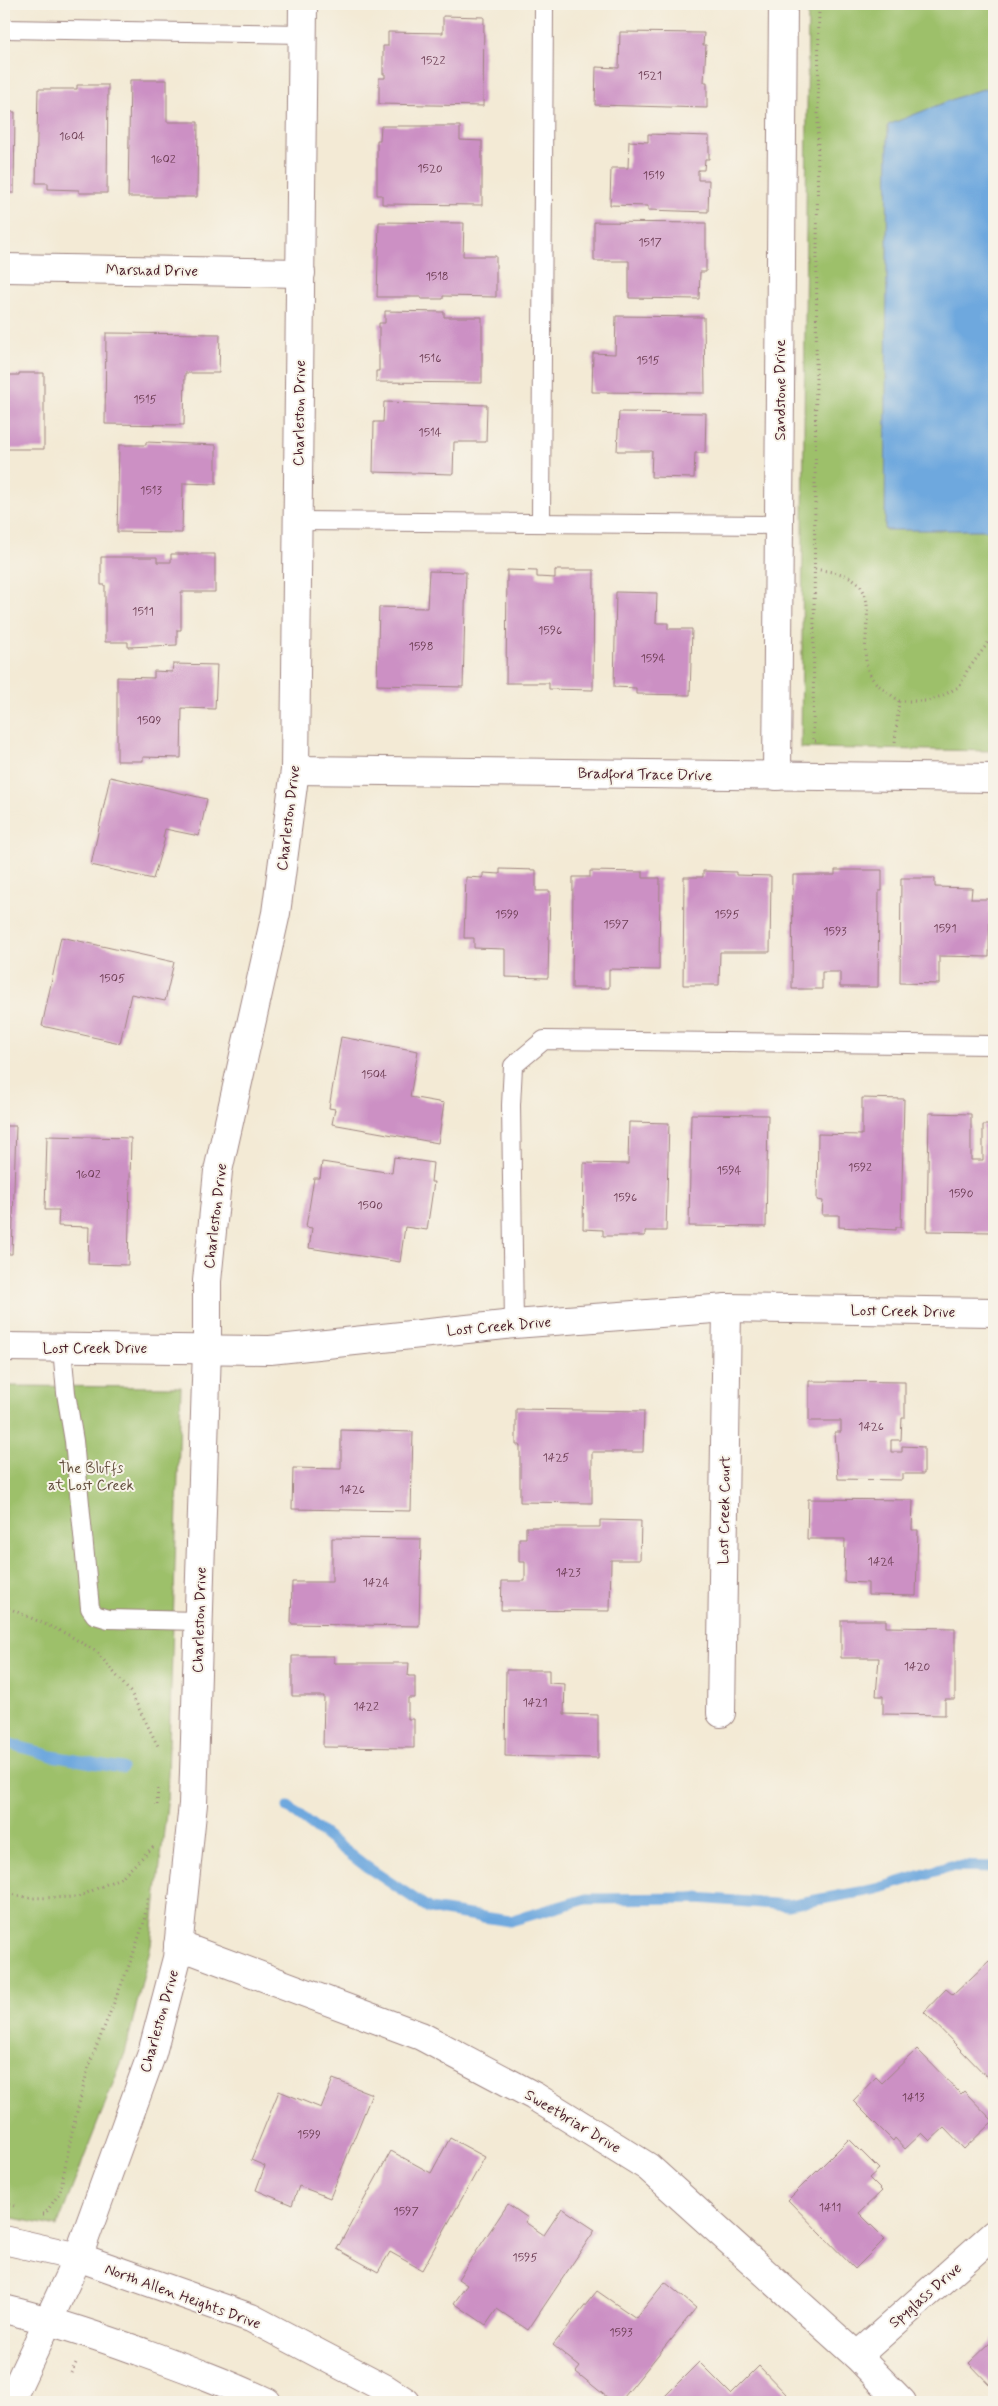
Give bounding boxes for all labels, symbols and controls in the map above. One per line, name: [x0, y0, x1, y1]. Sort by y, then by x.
house number: 1522: [421, 53, 446, 69]
house number: 1521: [638, 68, 662, 84]
house number: 1604: [59, 129, 85, 145]
house number: 1602: [150, 152, 176, 168]
house number: 1520: [417, 161, 443, 177]
house number: 1519: [643, 168, 665, 184]
house number: 1517: [638, 235, 662, 251]
street label: Marshad Drive: [106, 260, 198, 282]
house number: 1518: [425, 269, 449, 285]
street label: Sandstone Drive: [771, 339, 791, 441]
house number: 1516: [419, 351, 441, 367]
house number: 1515: [636, 353, 660, 369]
street label: Charleston Drive: [289, 360, 311, 466]
house number: 1515: [133, 392, 157, 408]
house number: 1514: [418, 425, 442, 441]
house number: 1513: [140, 483, 162, 499]
house number: 1511: [132, 604, 154, 620]
house number: 1596: [538, 623, 562, 639]
house number: 1598: [409, 639, 433, 655]
house number: 1594: [640, 651, 666, 667]
house number: 1509: [137, 713, 162, 729]
street label: Charleston Drive: [273, 764, 305, 872]
street label: Bradford Trace Drive: [577, 764, 712, 788]
house number: 1599: [495, 907, 519, 923]
house number: 1595: [714, 907, 740, 923]
house number: 1597: [603, 917, 629, 933]
house number: 1591: [933, 921, 957, 937]
house number: 1593: [823, 924, 847, 940]
house number: 1505: [99, 971, 125, 987]
house number: 1504: [361, 1067, 387, 1083]
house number: 1592: [848, 1160, 872, 1176]
street label: Charleston Drive: [200, 1162, 232, 1270]
house number: 1594: [716, 1163, 742, 1179]
house number: 1602: [75, 1167, 101, 1183]
house number: 1590: [949, 1186, 974, 1202]
house number: 1596: [613, 1190, 637, 1206]
house number: 1500: [357, 1198, 383, 1214]
street label: Lost Creek Drive: [851, 1301, 956, 1323]
street label: Lost Creek Drive: [446, 1312, 552, 1342]
street label: Lost Creek Drive: [43, 1339, 148, 1359]
house number: 1426: [858, 1419, 884, 1435]
house number: 1425: [542, 1450, 570, 1466]
street label: Lost Creek Court: [714, 1456, 736, 1564]
park label: The Bluffs at Lost Creek: [48, 1459, 134, 1496]
house number: 1426: [339, 1482, 365, 1498]
house number: 1424: [868, 1554, 894, 1570]
house number: 1423: [555, 1565, 581, 1581]
street label: Charleston Drive: [188, 1566, 212, 1673]
house number: 1424: [363, 1575, 389, 1591]
house number: 1420: [904, 1659, 931, 1675]
house number: 1421: [522, 1695, 548, 1711]
house number: 1422: [353, 1699, 379, 1715]
street label: Charleston Drive: [136, 1967, 184, 2075]
street label: Sweetbriar Drive: [521, 2085, 624, 2159]
house number: 1413: [902, 2090, 925, 2106]
house number: 1599: [297, 2127, 321, 2143]
house number: 1411: [819, 2200, 841, 2216]
house number: 1597: [393, 2204, 419, 2220]
house number: 1595: [512, 2250, 538, 2266]
street label: Spyglass Drive: [885, 2258, 966, 2333]
street label: North Allen Heights Drive: [102, 2259, 264, 2335]
house number: 1593: [609, 2325, 633, 2341]

